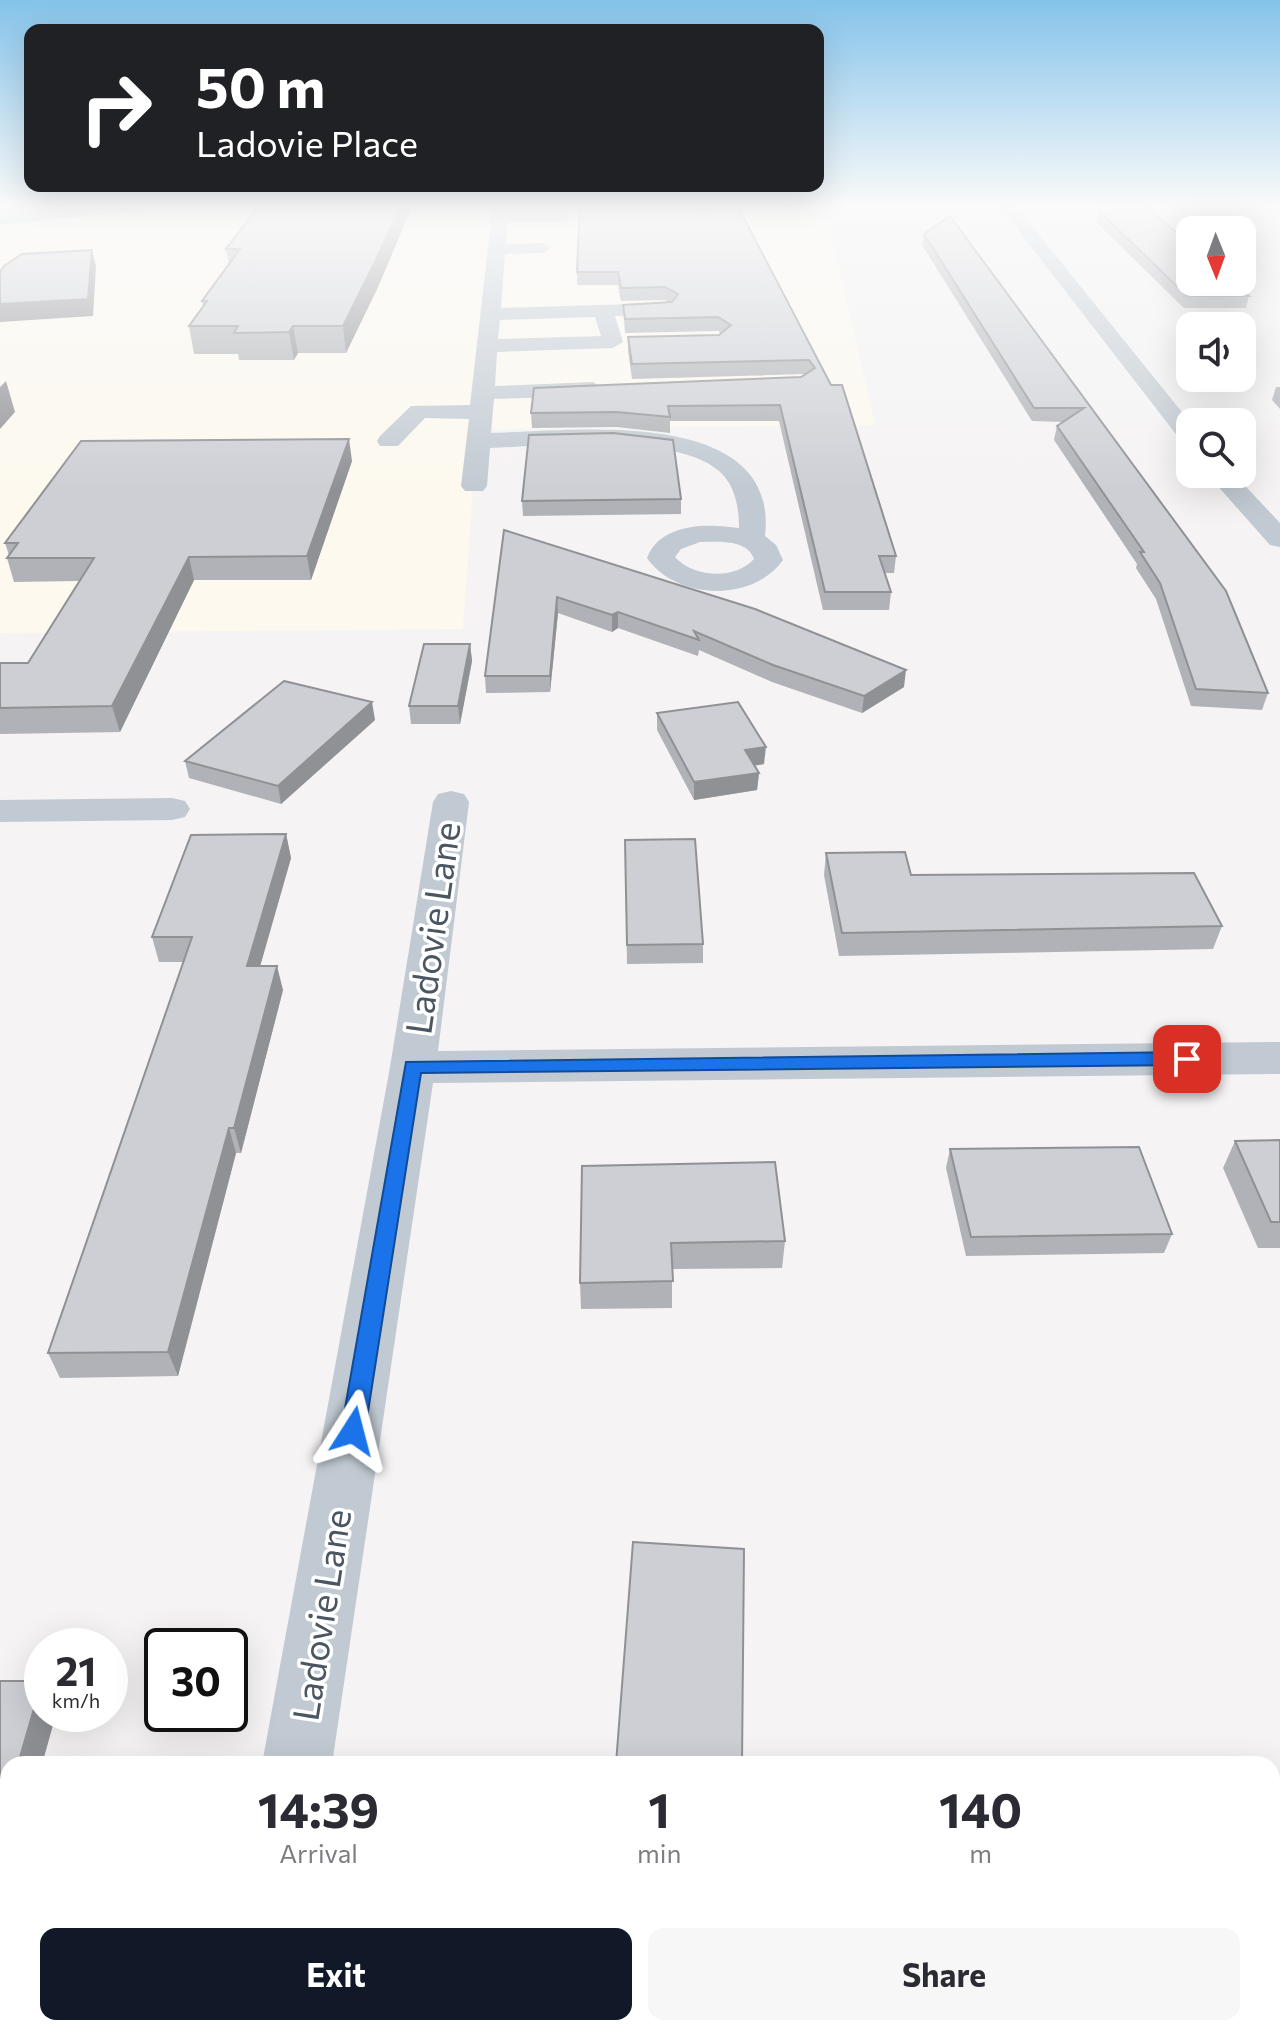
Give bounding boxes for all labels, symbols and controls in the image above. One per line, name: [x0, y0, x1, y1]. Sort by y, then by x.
text: 50 m: [196, 51, 325, 120]
icon: right: [64, 56, 168, 160]
text: Ladovie Place: [196, 120, 418, 164]
north arrow: [1176, 216, 1256, 296]
map controls: [1176, 216, 1256, 488]
button: sound: [1176, 312, 1256, 392]
button: search: [1176, 408, 1256, 488]
street label: Ladovie Lane: [394, 819, 468, 1037]
pin: [1153, 1025, 1221, 1093]
icon: arrive: [1165, 1037, 1209, 1081]
position arrow: [311, 1389, 395, 1473]
street label: Ladovie Lane: [282, 1506, 358, 1724]
speed limit sign: 30: [144, 1628, 248, 1732]
text: 21: [56, 1645, 96, 1694]
text: km/h: [52, 1688, 100, 1712]
text: 14:39: [258, 1779, 379, 1838]
text: 1: [648, 1779, 670, 1838]
text: 140: [939, 1779, 1022, 1838]
text: Arrival: [279, 1837, 358, 1868]
text: min: [637, 1837, 681, 1868]
text: m: [969, 1837, 992, 1868]
button: Exit: [40, 1928, 632, 2020]
button: Share: [648, 1928, 1240, 2020]

